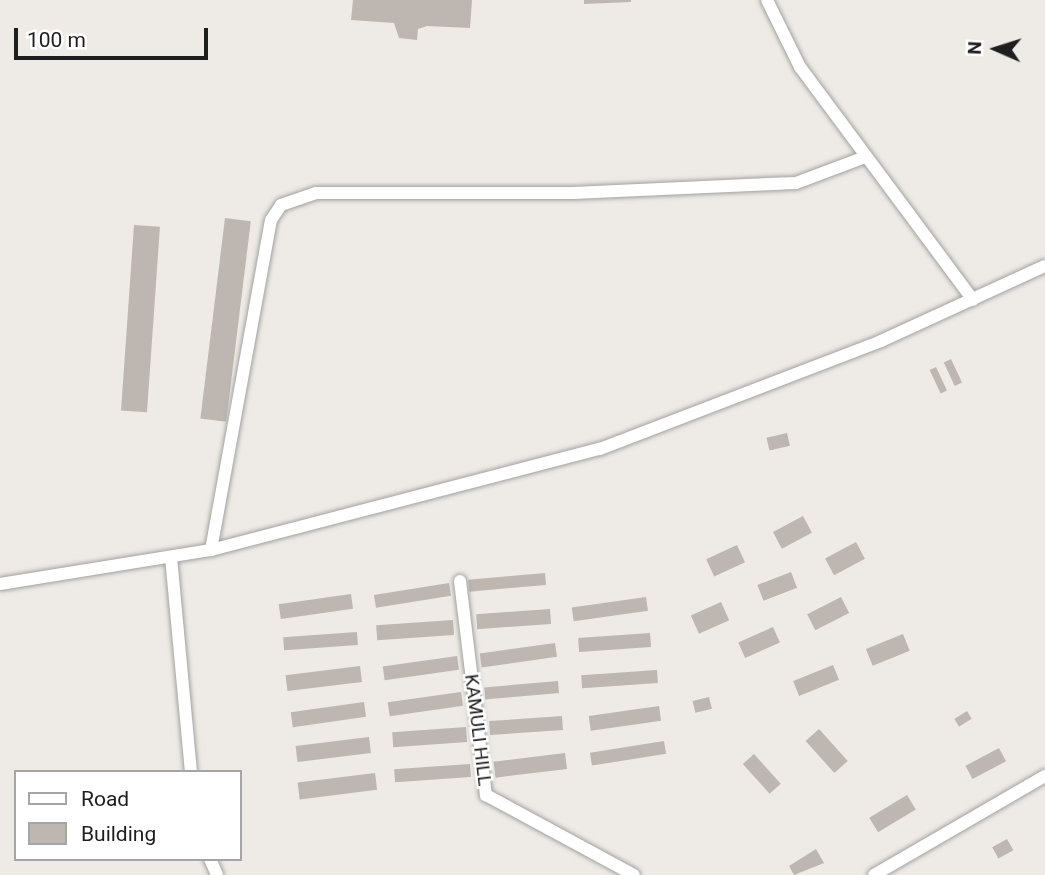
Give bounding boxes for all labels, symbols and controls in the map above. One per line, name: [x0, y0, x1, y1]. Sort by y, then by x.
scale bar: [18, 14, 212, 58]
north arrow: [961, 14, 1031, 84]
text: 100 m: [27, 28, 86, 52]
text: N: [963, 41, 986, 55]
street label: KAMULI HILL: [460, 673, 496, 787]
legend: [14, 770, 242, 861]
text: Road: [81, 787, 129, 811]
text: Building: [81, 822, 156, 846]

